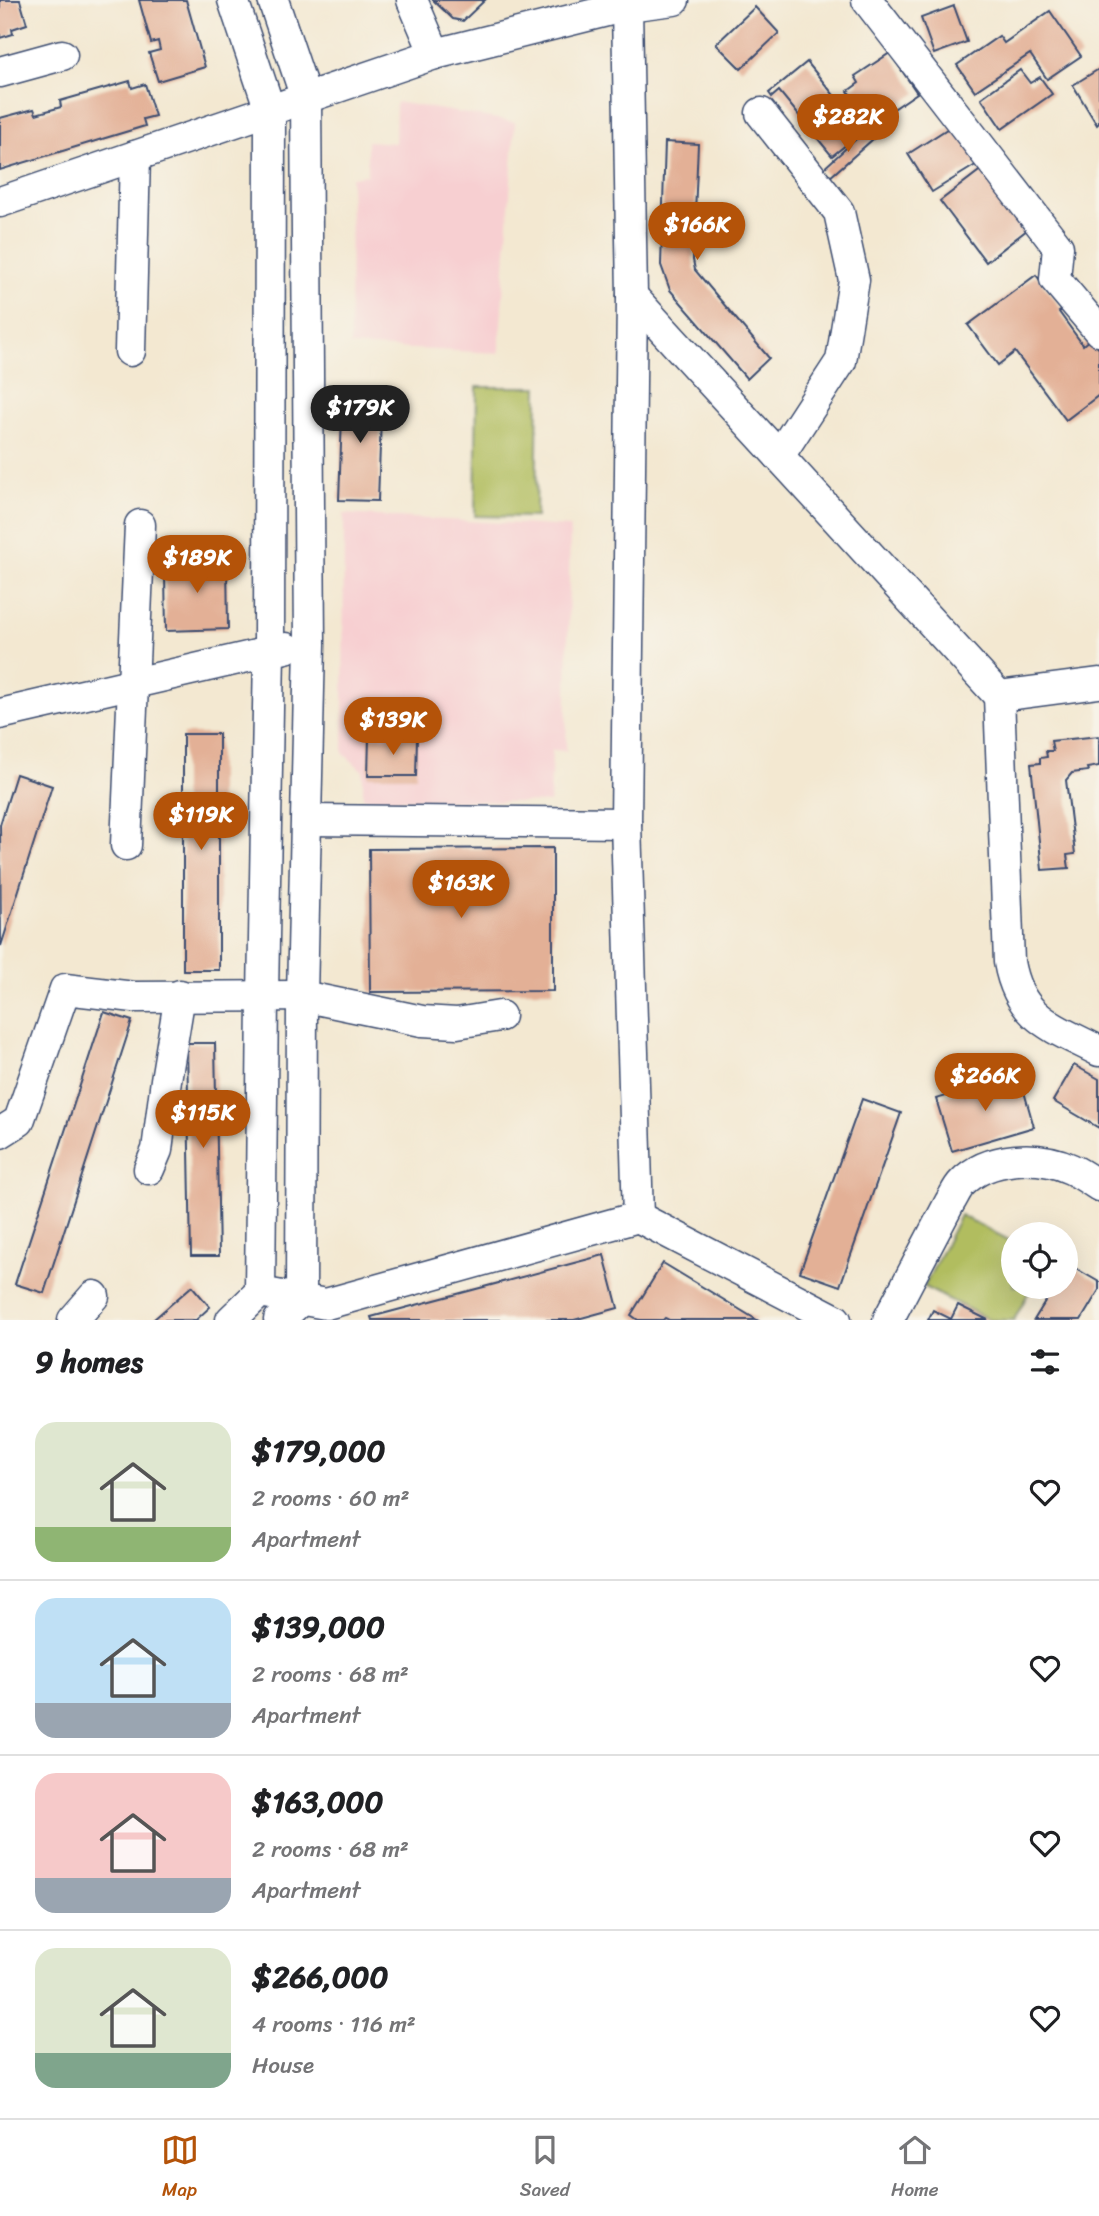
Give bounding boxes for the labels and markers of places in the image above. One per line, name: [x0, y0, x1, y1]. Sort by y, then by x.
pin: $282K: [799, 94, 897, 154]
pin: $166K: [648, 202, 746, 262]
pin: $179K: [311, 386, 409, 445]
pin: $189K: [148, 536, 246, 595]
pin: $139K: [344, 698, 442, 757]
pin: $119K: [152, 792, 250, 852]
pin: $163K: [412, 860, 510, 920]
pin: $266K: [936, 1054, 1034, 1113]
pin: $115K: [154, 1090, 252, 1150]

